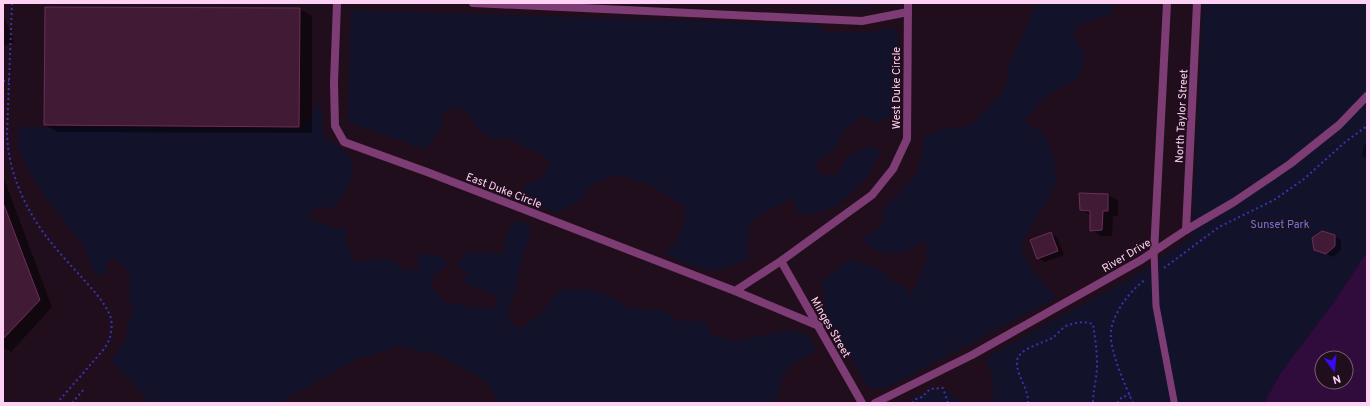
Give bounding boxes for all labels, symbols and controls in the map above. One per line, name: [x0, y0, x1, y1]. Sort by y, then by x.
street label: West Duke Circle: [890, 47, 904, 129]
street label: North Taylor Street: [1173, 69, 1191, 163]
street label: East Duke Circle: [464, 170, 544, 212]
park label: Sunset Park: [1250, 218, 1310, 232]
street label: River Drive: [1099, 236, 1154, 276]
street label: Minges Street: [807, 295, 853, 360]
north arrow: [1314, 350, 1354, 390]
text: N: [1331, 371, 1342, 386]

